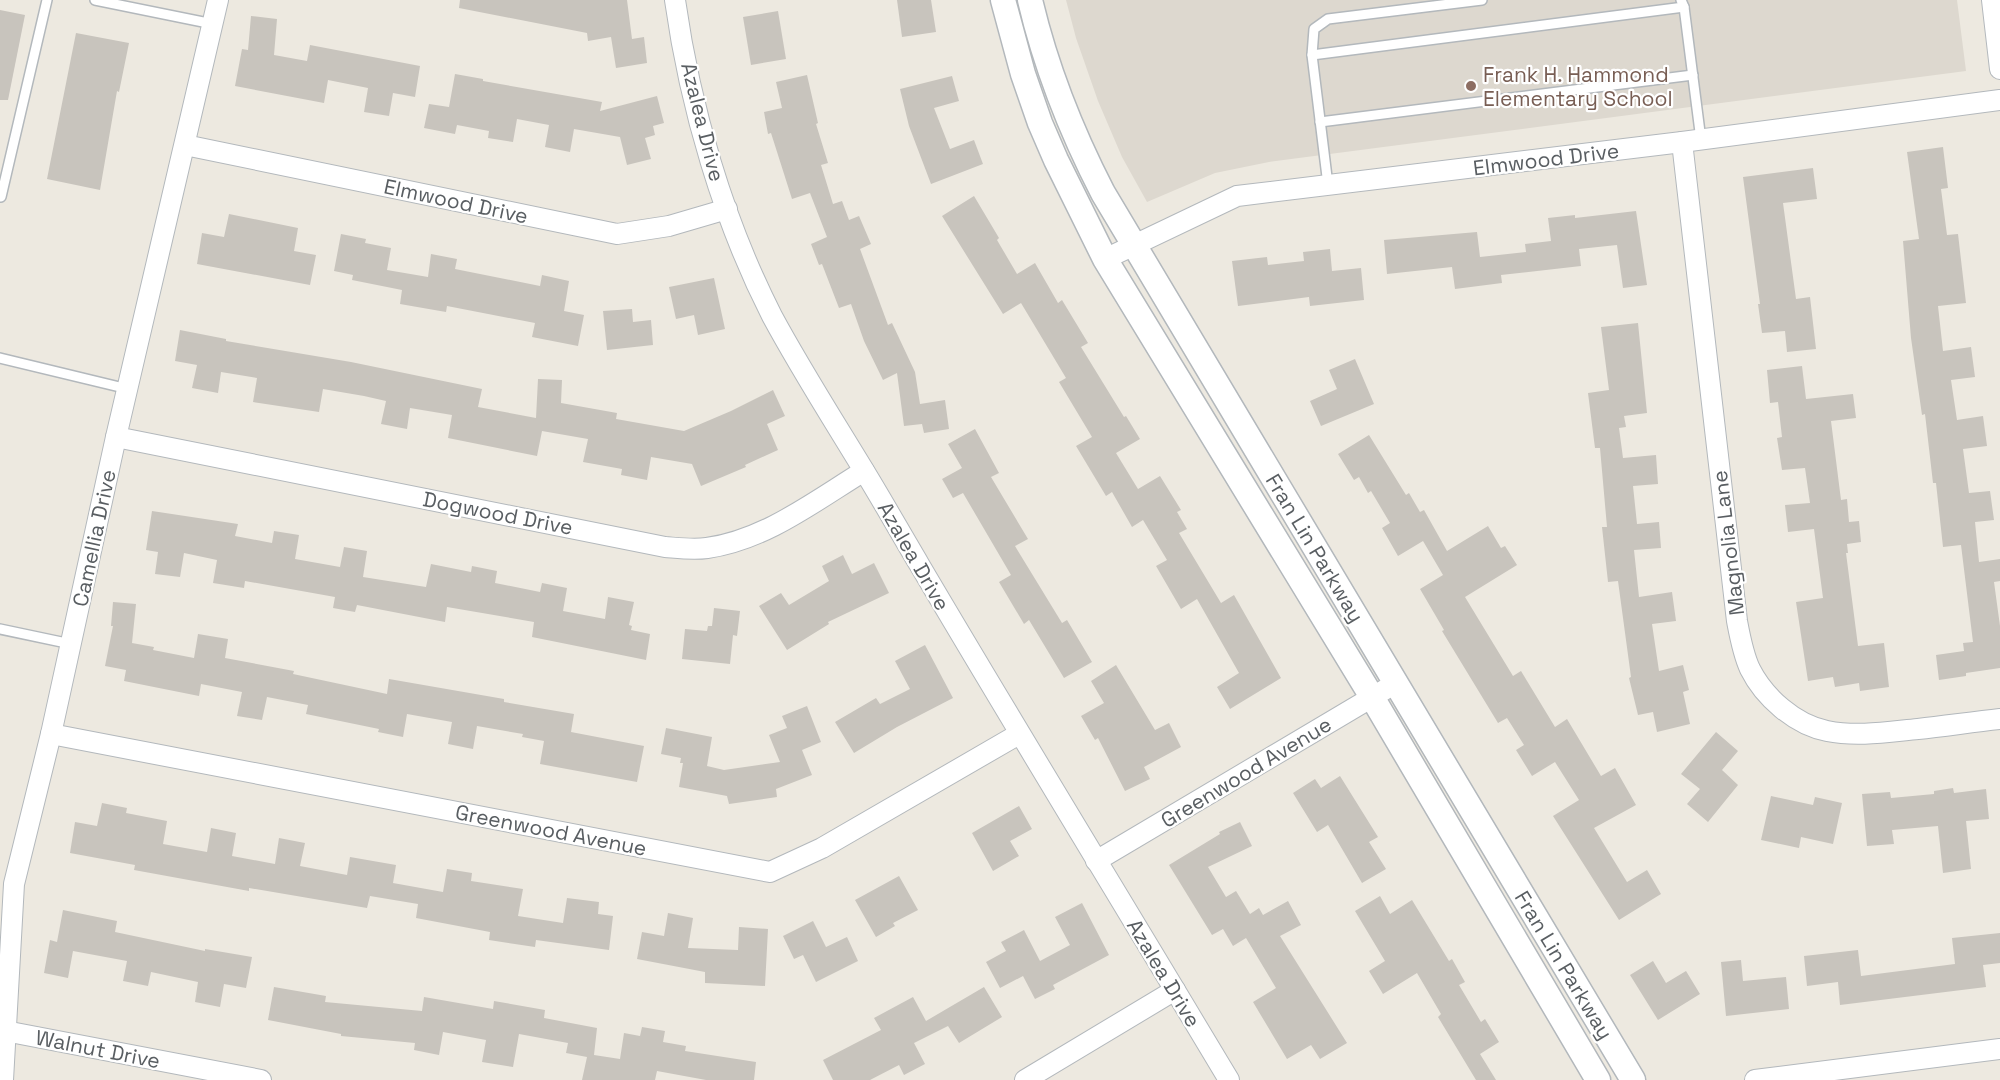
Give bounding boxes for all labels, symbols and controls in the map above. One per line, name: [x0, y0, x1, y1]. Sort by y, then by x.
street label: Azalea Drive: [675, 60, 731, 184]
place label: Frank H. Hammond Elementary School: [1483, 61, 1673, 112]
marker: Frank H. Hammond Elementary School: [1464, 79, 1478, 93]
street label: Elmwood Drive: [1472, 137, 1620, 181]
street label: Elmwood Drive: [381, 173, 531, 229]
street label: Camellia Drive: [66, 467, 122, 609]
street label: Fran Lin Parkway: [1260, 469, 1370, 627]
street label: Magnolia Lane: [1706, 469, 1750, 617]
street label: Dogwood Drive: [421, 485, 575, 541]
street label: Azalea Drive: [872, 497, 956, 615]
street label: Greenwood Avenue: [1156, 710, 1336, 834]
street label: Greenwood Avenue: [453, 798, 649, 862]
street label: Fran Lin Parkway: [1509, 886, 1619, 1044]
street label: Azalea Drive: [1121, 914, 1207, 1032]
street label: Walnut Drive: [33, 1024, 163, 1074]

